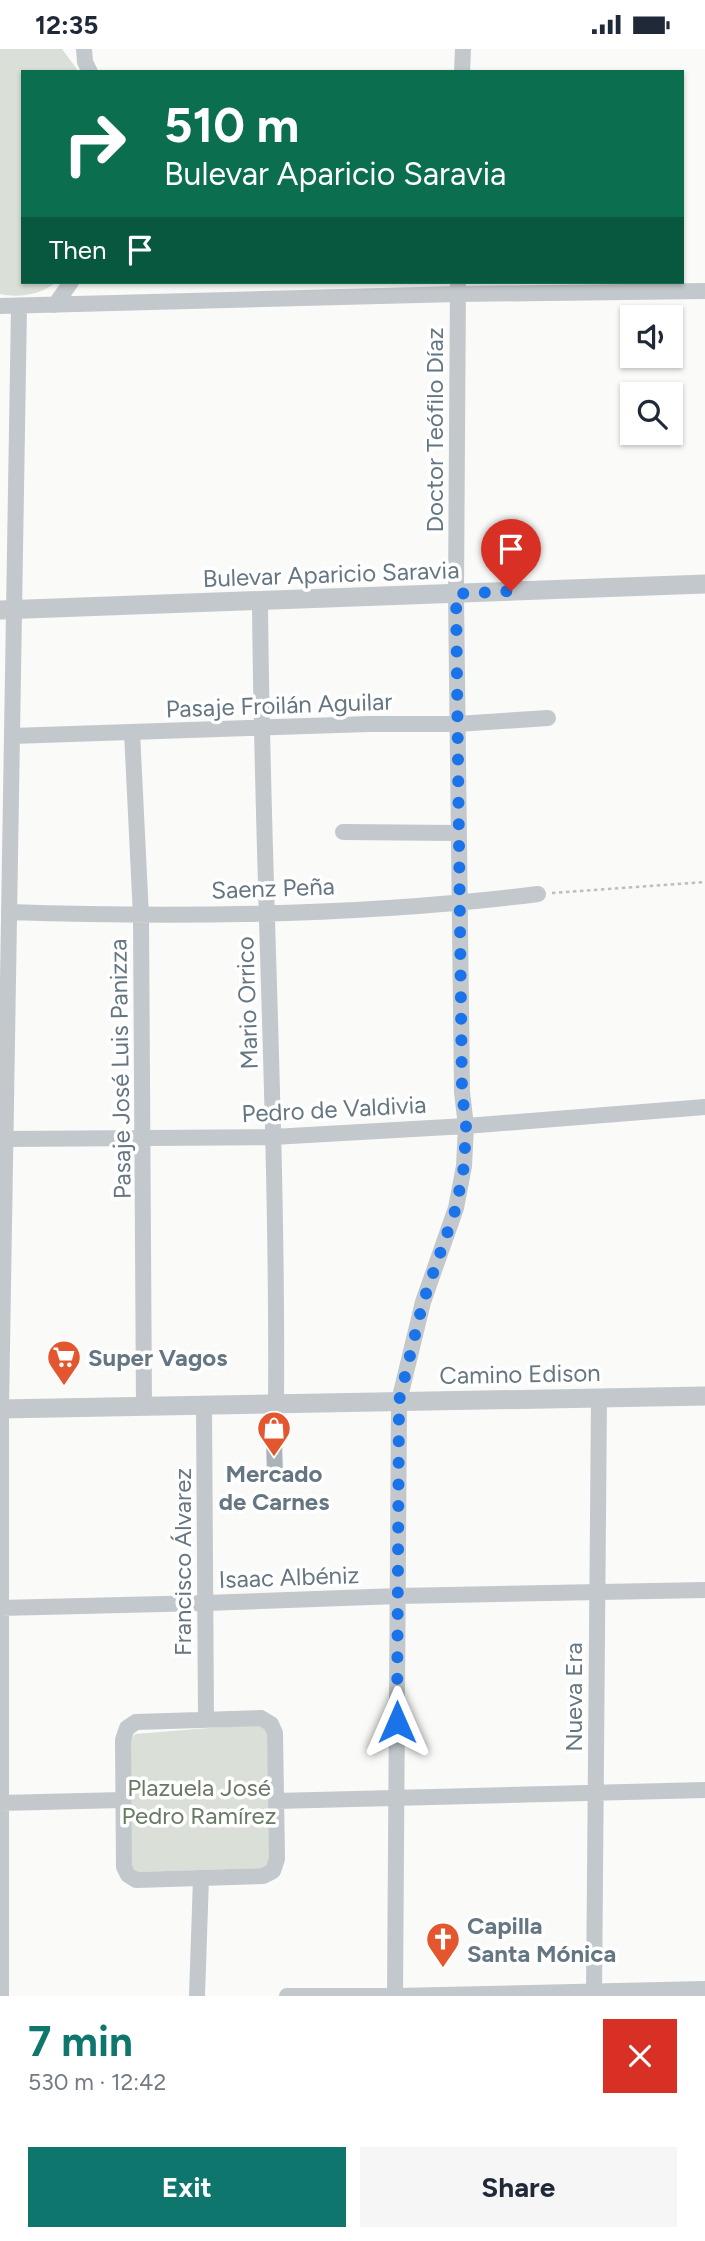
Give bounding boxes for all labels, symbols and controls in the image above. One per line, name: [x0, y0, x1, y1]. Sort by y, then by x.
text: 12:35: [35, 9, 98, 41]
text: 510 m: [164, 95, 299, 154]
icon: right: [49, 98, 140, 189]
text: Bulevar Aparicio Saravia: [164, 155, 506, 193]
icon: arrive: [121, 231, 159, 269]
text: Then: [49, 234, 107, 266]
map controls: [620, 305, 683, 445]
button: sound: [620, 305, 683, 368]
street label: Doctor Teófilo Díaz: [420, 328, 449, 532]
button: search: [620, 382, 683, 445]
pin: [481, 519, 541, 591]
icon: arrive: [492, 530, 530, 568]
street label: Bulevar Aparicio Saravia: [202, 555, 460, 593]
street label: Pasaje Froilán Aguilar: [165, 687, 393, 723]
street label: Saenz Peña: [211, 871, 335, 905]
street label: Mario Orrico: [230, 936, 264, 1070]
street label: Pasaje José Luis Panizza: [103, 938, 137, 1200]
street label: Pedro de Valdivia: [241, 1090, 427, 1128]
supermarket icon: Super Vagos: [45, 1338, 83, 1387]
place label: Super Vagos: [88, 1343, 227, 1372]
street label: Camino Edison: [439, 1358, 601, 1390]
shop icon: Mercado de Carnes: [255, 1409, 293, 1458]
place label: Mercado de Carnes: [219, 1459, 329, 1516]
street label: Francisco Álvarez: [168, 1468, 197, 1656]
street label: Isaac Albéniz: [218, 1560, 360, 1594]
street label: Nueva Era: [559, 1642, 588, 1752]
position arrow: [360, 1685, 434, 1759]
park label: Plazuela José Pedro Ramírez: [121, 1773, 277, 1830]
place label: Capilla Santa Mónica: [467, 1911, 616, 1968]
church icon: Capilla Santa Mónica: [424, 1920, 462, 1969]
text: 7 min: [28, 2016, 133, 2067]
button: close: [603, 2019, 677, 2093]
text: 530 m · 12:42: [28, 2068, 166, 2096]
button: Exit: [28, 2147, 346, 2227]
button: Share: [360, 2147, 677, 2227]

